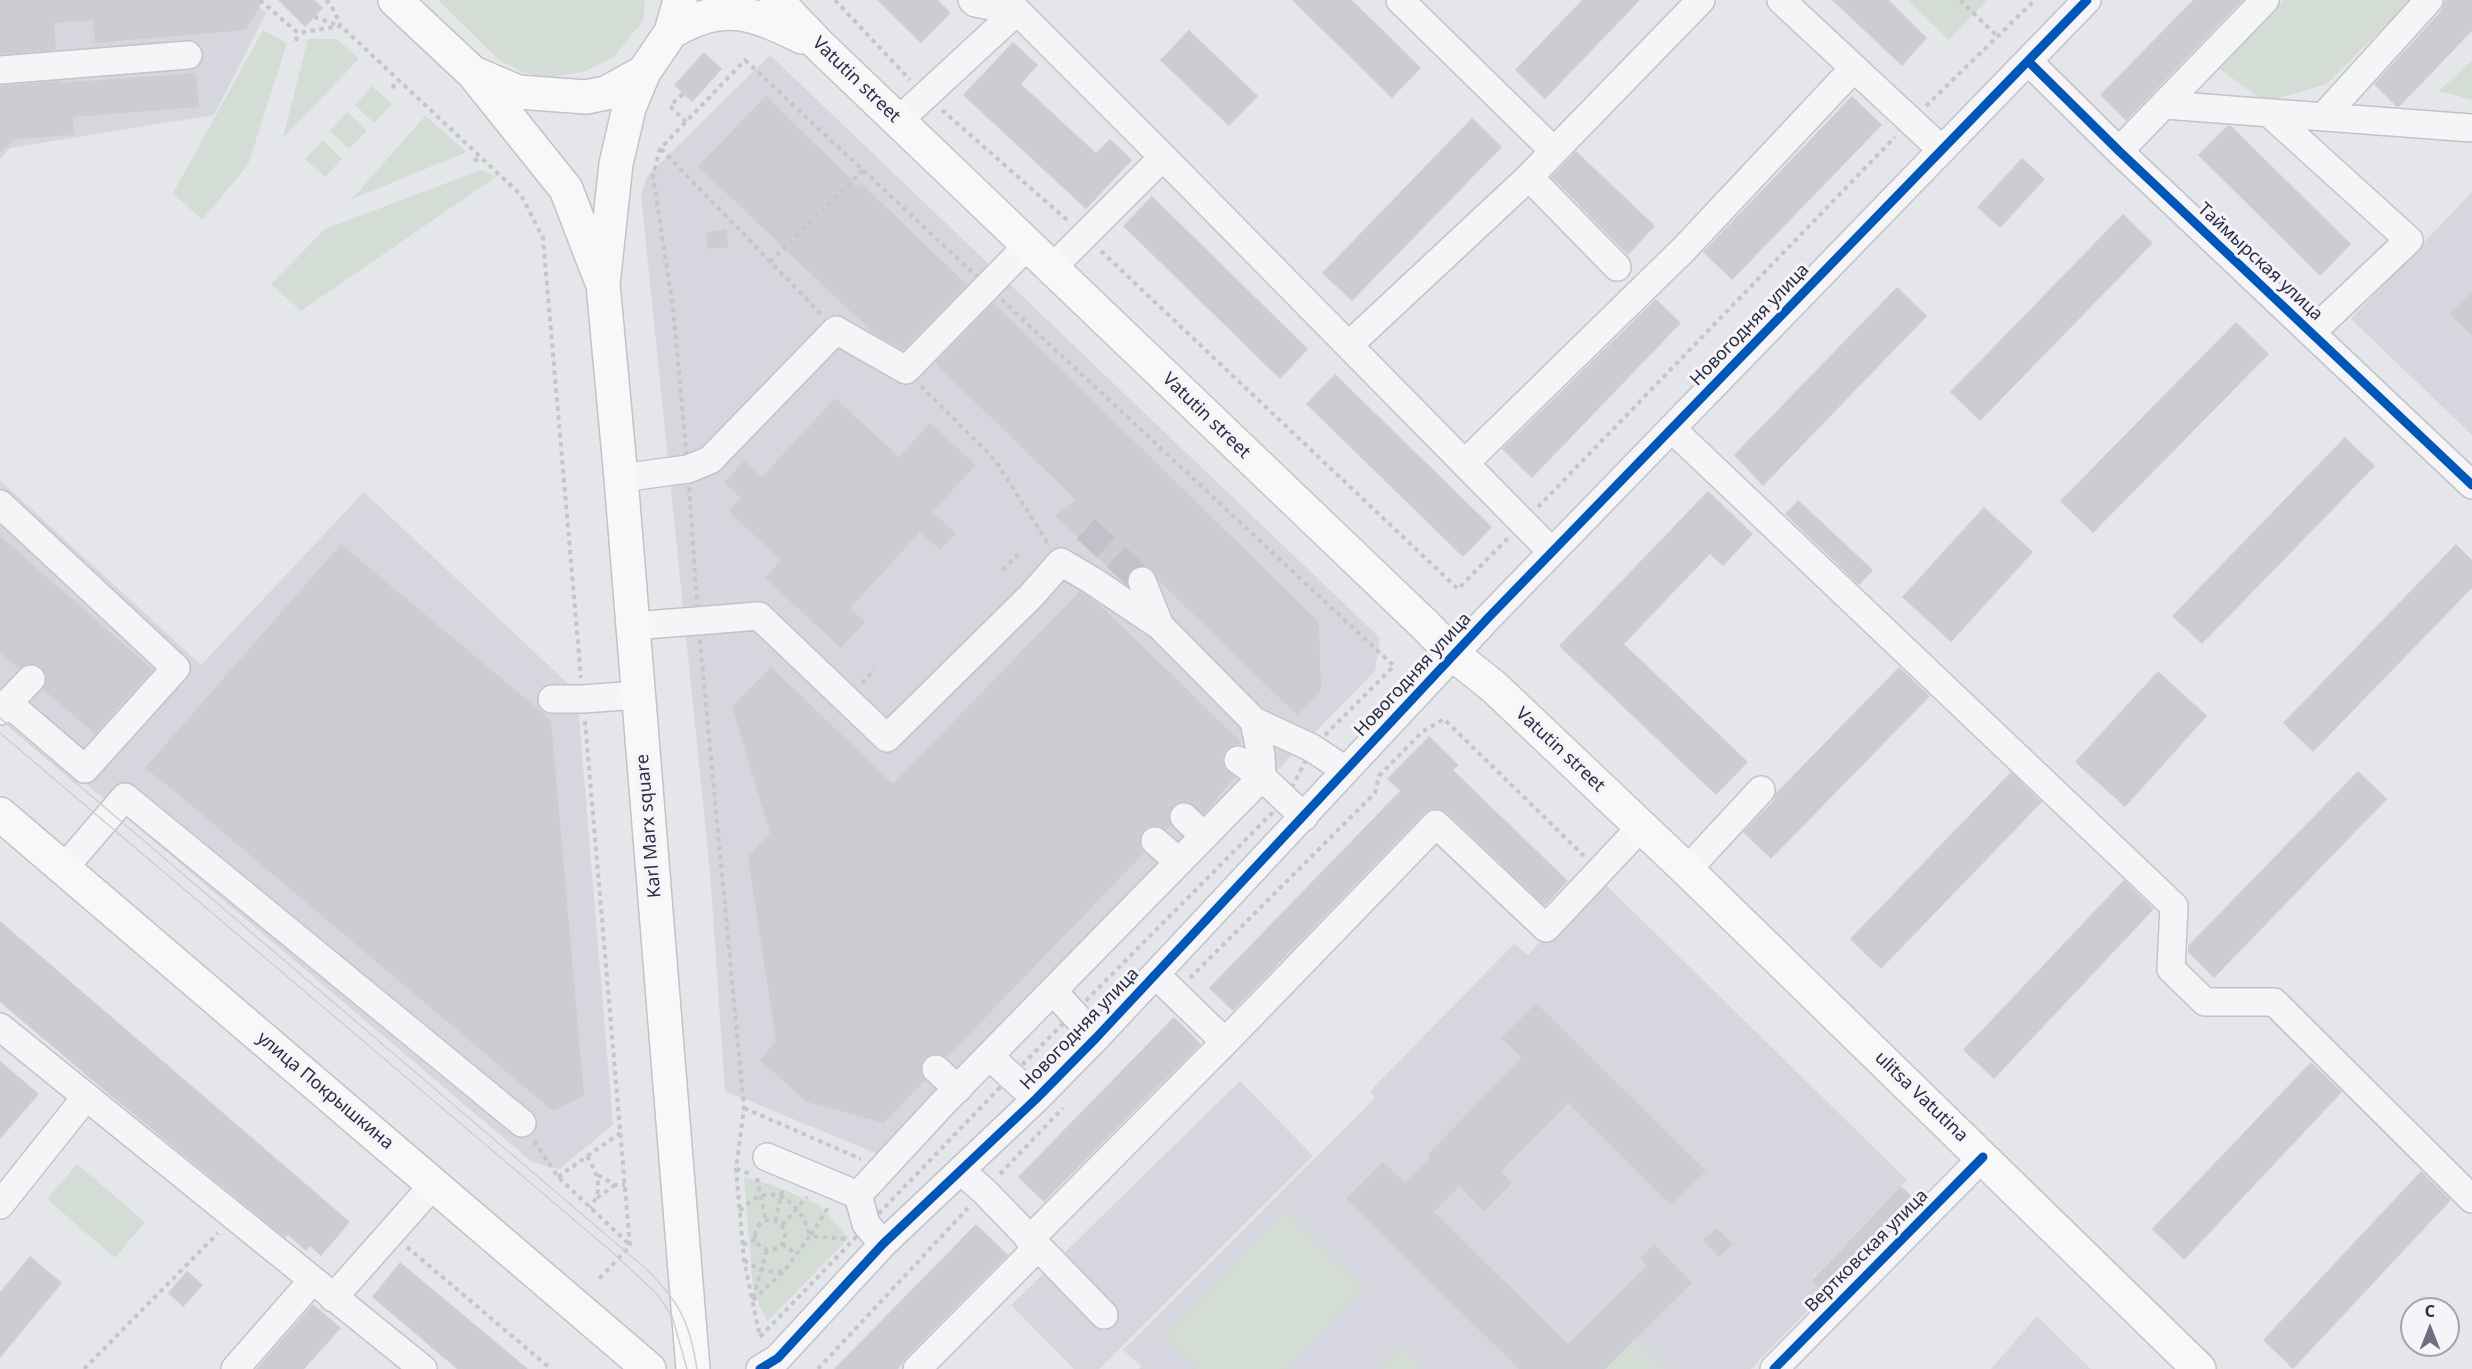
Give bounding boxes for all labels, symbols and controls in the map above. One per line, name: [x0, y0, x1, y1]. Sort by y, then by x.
street label: Vatutin street: [807, 33, 905, 127]
street label: Таймырская улица: [2193, 198, 2327, 326]
street label: Новогодняя улица: [1686, 259, 1814, 391]
street label: Vatutin street: [1157, 369, 1255, 463]
street label: Новогодняя улица: [1350, 609, 1476, 741]
street label: Vatutin street: [1511, 703, 1609, 797]
street label: Karl Marx square: [632, 753, 666, 899]
street label: Новогодняя улица: [1016, 963, 1144, 1095]
street label: улица Покрышкина: [252, 1028, 398, 1154]
street label: ulitsa Vatutina: [1870, 1047, 1972, 1147]
street label: Вертковская улица: [1801, 1185, 1933, 1317]
north arrow: [2400, 1297, 2460, 1357]
text: С: [2425, 1300, 2435, 1322]

